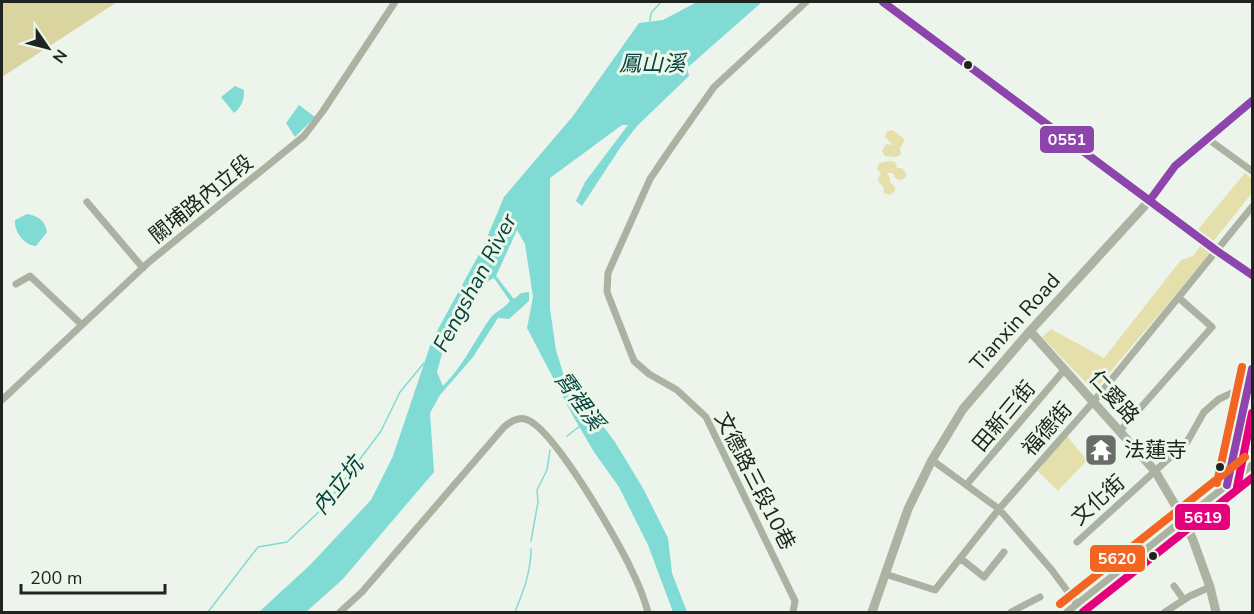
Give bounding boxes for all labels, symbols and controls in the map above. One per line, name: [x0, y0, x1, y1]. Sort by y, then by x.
north arrow: [18, 18, 78, 78]
text: N: [47, 45, 72, 67]
water label: 鳳山溪: [619, 49, 688, 79]
unlabelled marker: [962, 59, 974, 71]
line badge: 0551: [1039, 125, 1095, 154]
text: 0551: [1048, 129, 1086, 151]
street label: 關埔路內立段: [143, 148, 259, 250]
water label: Fengshan River: [426, 208, 524, 357]
street label: Tianxin Road: [964, 267, 1066, 377]
street label: 仁愛路: [1083, 364, 1145, 430]
water label: 霄裡溪: [547, 365, 612, 439]
street label: 田新三街: [966, 375, 1042, 457]
street label: 福德街: [1016, 396, 1078, 462]
street label: 文德路三段10巷: [708, 407, 802, 555]
temple icon: 法蓮寺: [1083, 432, 1119, 468]
place label: 法蓮寺: [1124, 436, 1187, 464]
water label: 內立坑: [306, 449, 372, 521]
unlabelled marker: [1214, 461, 1226, 473]
street label: 文化街: [1065, 469, 1131, 531]
line badge: 5619: [1174, 503, 1231, 531]
text: 5619: [1184, 507, 1222, 529]
line badge: 5620: [1089, 544, 1146, 573]
text: 5620: [1098, 548, 1136, 570]
unlabelled marker: [1147, 550, 1159, 562]
scale bar: [21, 557, 165, 595]
text: 200 m: [30, 566, 82, 590]

